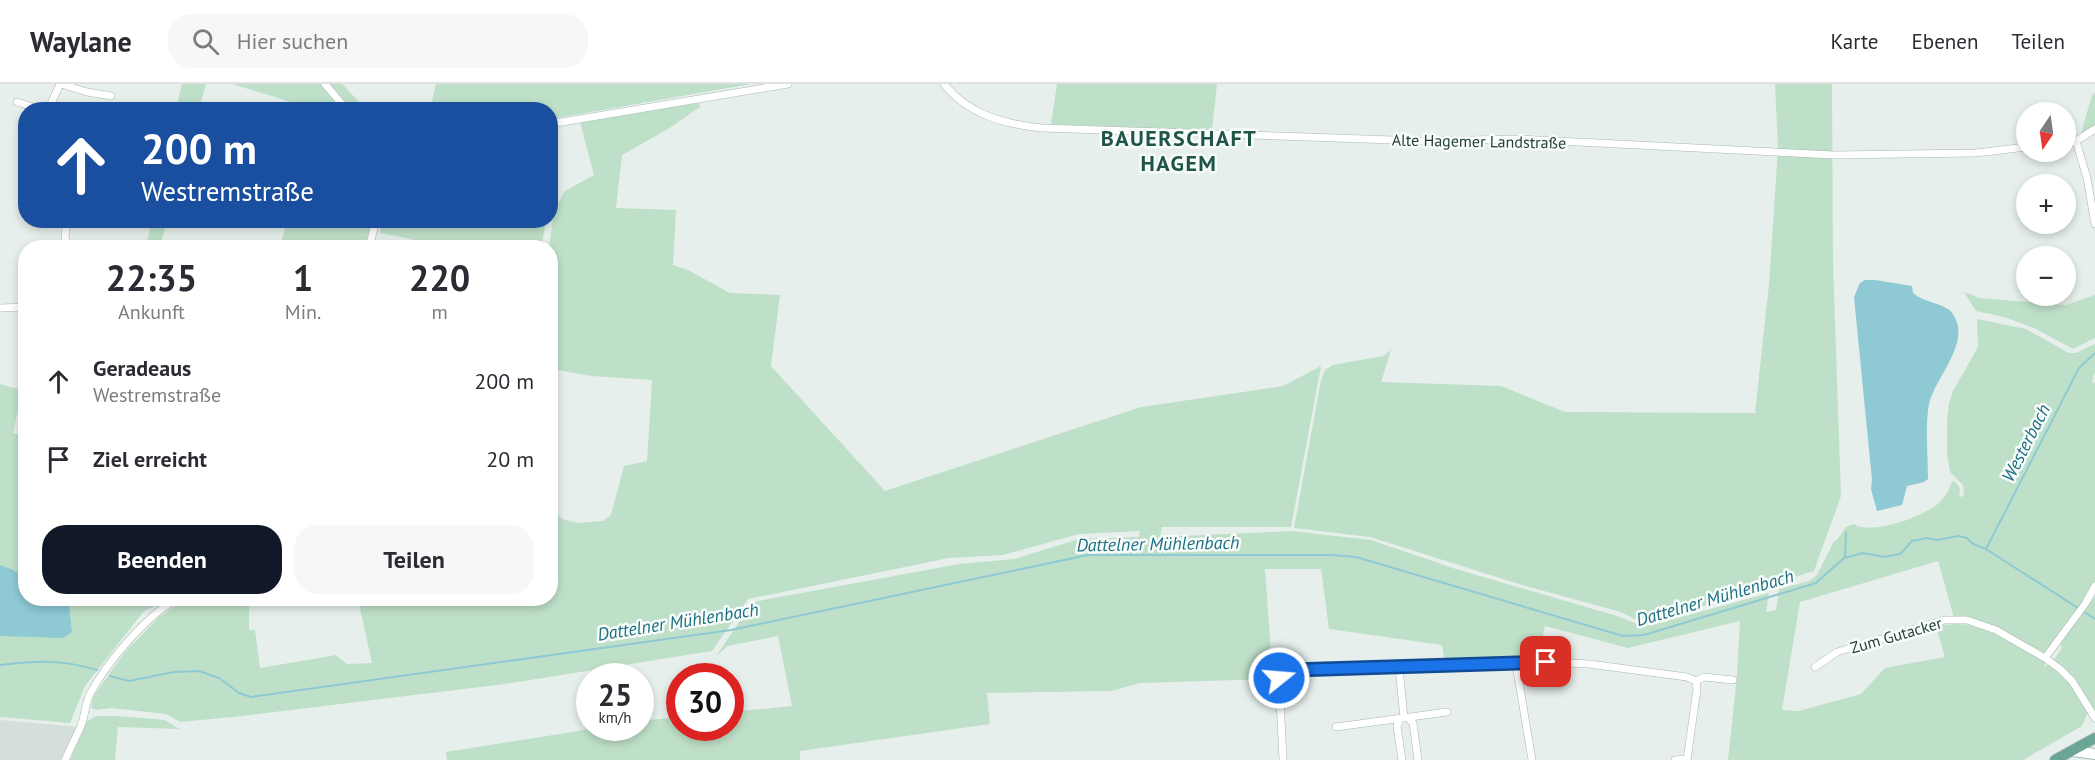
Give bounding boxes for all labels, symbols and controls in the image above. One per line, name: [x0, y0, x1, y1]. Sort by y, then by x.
search box: [168, 14, 588, 68]
text: Waylane: [30, 23, 132, 60]
icon: search: [189, 25, 222, 58]
text: Hier suchen: [237, 27, 348, 55]
text: Karte: [1831, 28, 1879, 55]
text: Ebenen: [1912, 28, 1978, 55]
text: Teilen: [2011, 28, 2065, 55]
north arrow: [2016, 102, 2076, 162]
map controls: [2016, 102, 2076, 306]
text: 200 m: [141, 121, 257, 176]
district label: BAUERSCHAFT HAGEM: [1101, 124, 1257, 177]
icon: ahead: [42, 126, 120, 204]
street label: Alte Hagemer Landstraße: [1392, 129, 1566, 153]
text: Westremstraße: [141, 174, 314, 208]
button: +: [2016, 174, 2076, 234]
button: −: [2016, 246, 2076, 306]
text: 22:35: [106, 254, 197, 301]
text: 1: [293, 254, 313, 301]
text: 220: [409, 254, 470, 301]
text: Ankunft: [118, 299, 185, 325]
text: Min.: [285, 299, 321, 325]
text: m: [432, 299, 448, 325]
text: Geradeaus: [93, 354, 191, 382]
icon: ahead: [42, 365, 75, 398]
text: 200 m: [474, 367, 534, 395]
text: Westremstraße: [93, 382, 221, 408]
water label: Westerbach: [1996, 400, 2055, 486]
icon: arrive: [42, 443, 75, 476]
text: Ziel erreicht: [93, 445, 207, 473]
text: 20 m: [486, 445, 534, 473]
button: Beenden: [42, 525, 282, 594]
button: Teilen: [294, 525, 534, 594]
water label: Dattelner Mühlenbach: [1076, 531, 1240, 556]
water label: Dattelner Mühlenbach: [1633, 564, 1796, 631]
water label: Dattelner Mühlenbach: [596, 597, 760, 646]
street label: Zum Gutacker: [1848, 612, 1945, 658]
pin: [1520, 636, 1571, 687]
icon: arrive: [1529, 645, 1562, 678]
position arrow: [1247, 646, 1311, 710]
speed limit sign: 30: [666, 663, 744, 741]
text: 25: [598, 675, 632, 714]
text: km/h: [599, 708, 631, 727]

